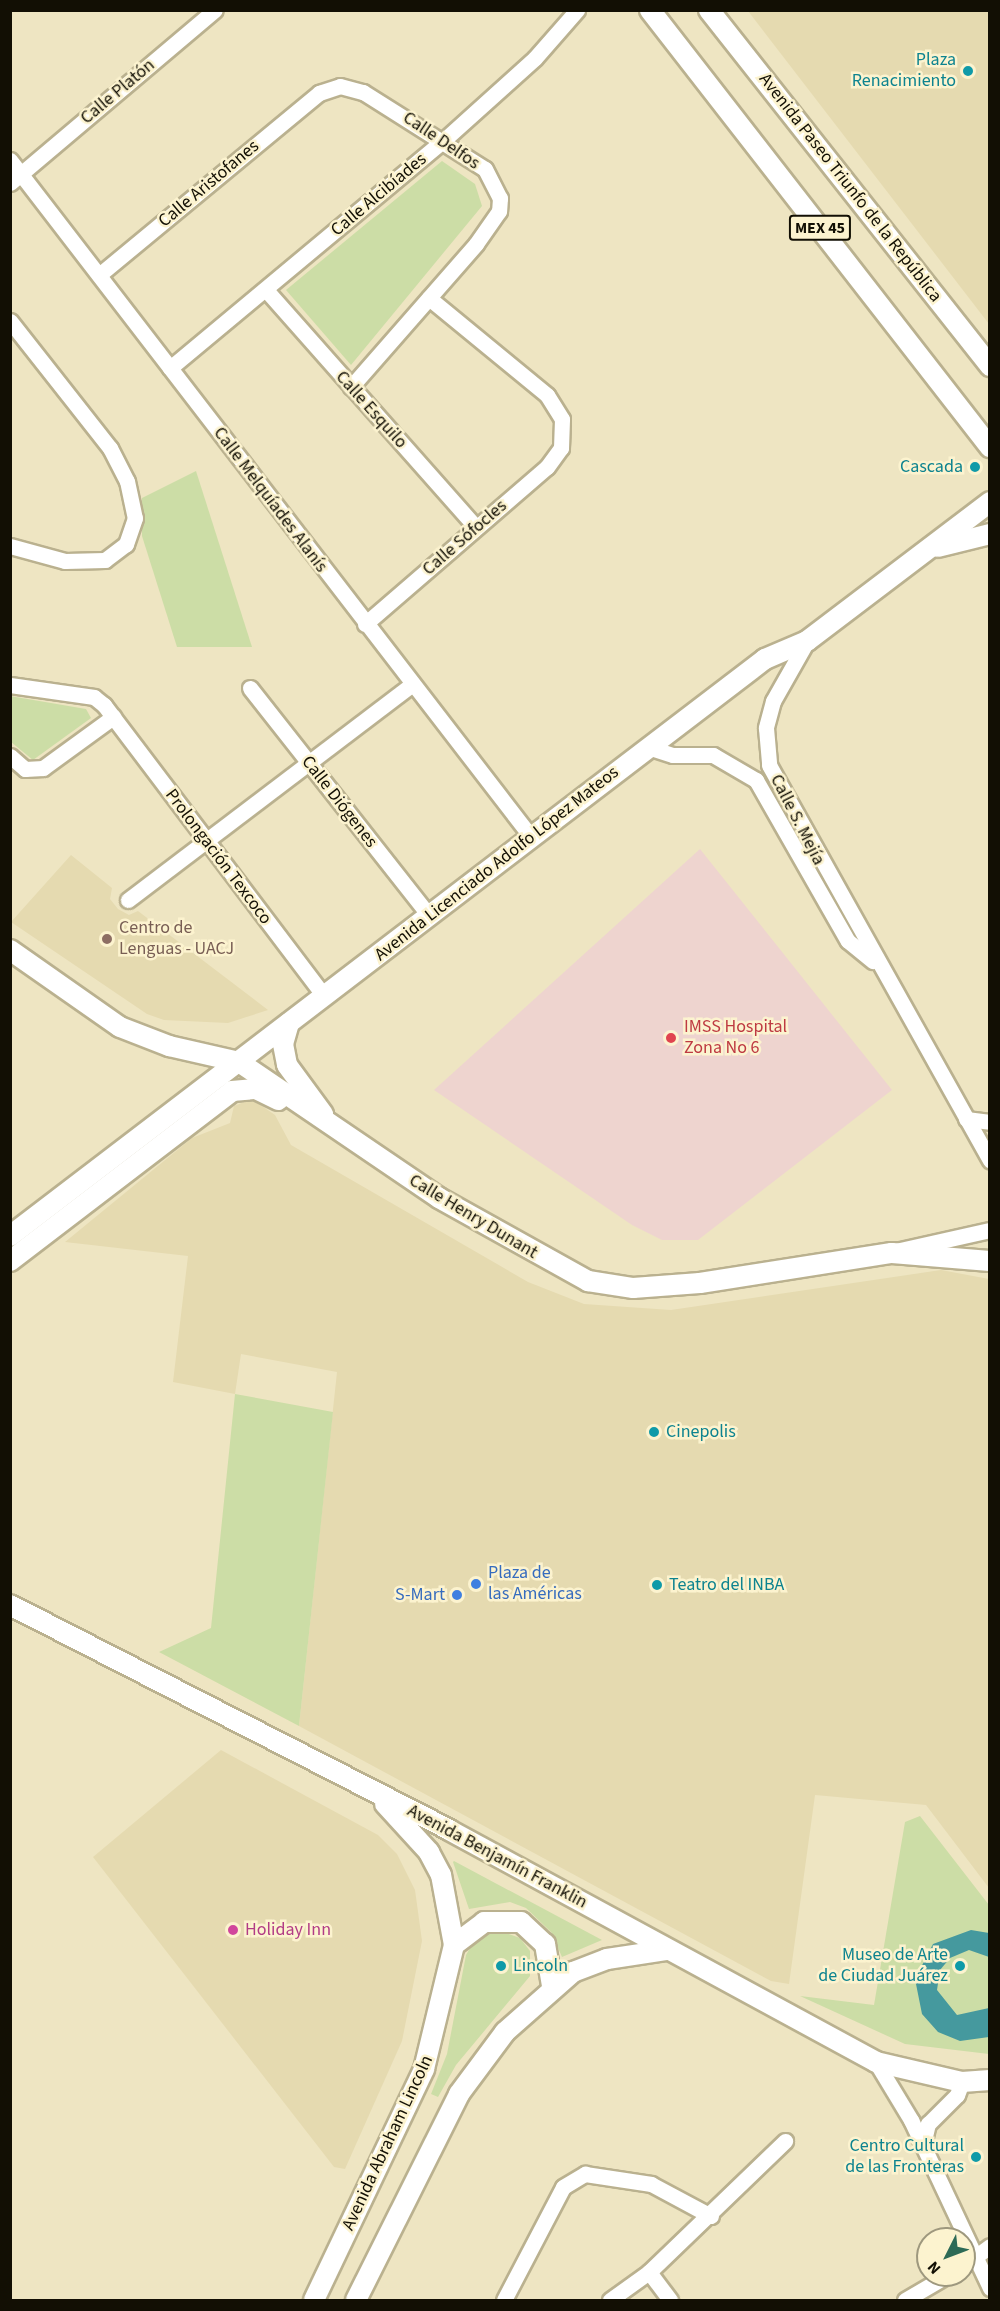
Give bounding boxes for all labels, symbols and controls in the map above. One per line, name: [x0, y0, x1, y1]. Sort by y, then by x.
place label: Plaza Renacimiento: [852, 50, 956, 92]
street label: Calle Platón: [77, 55, 159, 129]
marker: Plaza Renacimiento: [961, 64, 975, 78]
street label: Avenida Paseo Triunfo de la República: [754, 69, 946, 307]
street label: Calle Delfos: [398, 107, 484, 175]
street label: Calle Aristofanes: [154, 136, 264, 232]
street label: Calle Alcibíades: [327, 149, 431, 241]
road number: MEX 45: [788, 215, 852, 241]
street label: Calle Esquilo: [331, 367, 411, 453]
street label: Calle Melquíades Alanís: [208, 423, 332, 577]
place label: Cascada: [900, 456, 963, 478]
marker: Cascada: [968, 460, 982, 474]
street label: Calle Sófocles: [418, 496, 512, 580]
street label: Calle Diógenes: [297, 752, 381, 852]
street label: Avenida Licenciado Adolfo López Mateos: [371, 762, 623, 966]
street label: Calle S. Mejía: [765, 771, 829, 869]
street label: Prolongación Texcoco: [160, 785, 276, 929]
place label: Centro de Lenguas - UACJ: [119, 918, 234, 960]
marker: Centro de Lenguas - UACJ: [100, 932, 114, 946]
place label: IMSS Hospital Zona No 6: [684, 1017, 787, 1060]
marker: IMSS Hospital Zona No 6: [662, 1029, 680, 1047]
street label: Calle Henry Dunant: [405, 1170, 541, 1264]
place label: Cinepolis: [666, 1421, 736, 1443]
marker: Cinepolis: [647, 1425, 661, 1439]
place label: Plaza de las Américas: [488, 1563, 582, 1606]
place label: Teatro del INBA: [669, 1574, 784, 1596]
marker: Plaza de las Américas: [469, 1577, 483, 1591]
marker: Teatro del INBA: [650, 1578, 664, 1592]
place label: S-Mart: [395, 1584, 445, 1606]
marker: S-Mart: [450, 1588, 464, 1602]
street label: Avenida Benjamín Franklin: [403, 1800, 591, 1914]
place label: Holiday Inn: [245, 1919, 331, 1941]
marker: Holiday Inn: [226, 1923, 240, 1937]
place label: Museo de Arte de Ciudad Juárez: [818, 1945, 948, 1988]
place label: Lincoln: [513, 1955, 568, 1977]
marker: Lincoln: [494, 1959, 508, 1973]
marker: Museo de Arte de Ciudad Juárez: [953, 1959, 967, 1973]
street label: Avenida Abraham Lincoln: [338, 2052, 438, 2234]
place label: Centro Cultural de las Fronteras: [845, 2136, 964, 2178]
marker: Centro Cultural de las Fronteras: [969, 2150, 983, 2164]
north arrow: [916, 2227, 976, 2287]
text: N: [922, 2256, 946, 2279]

